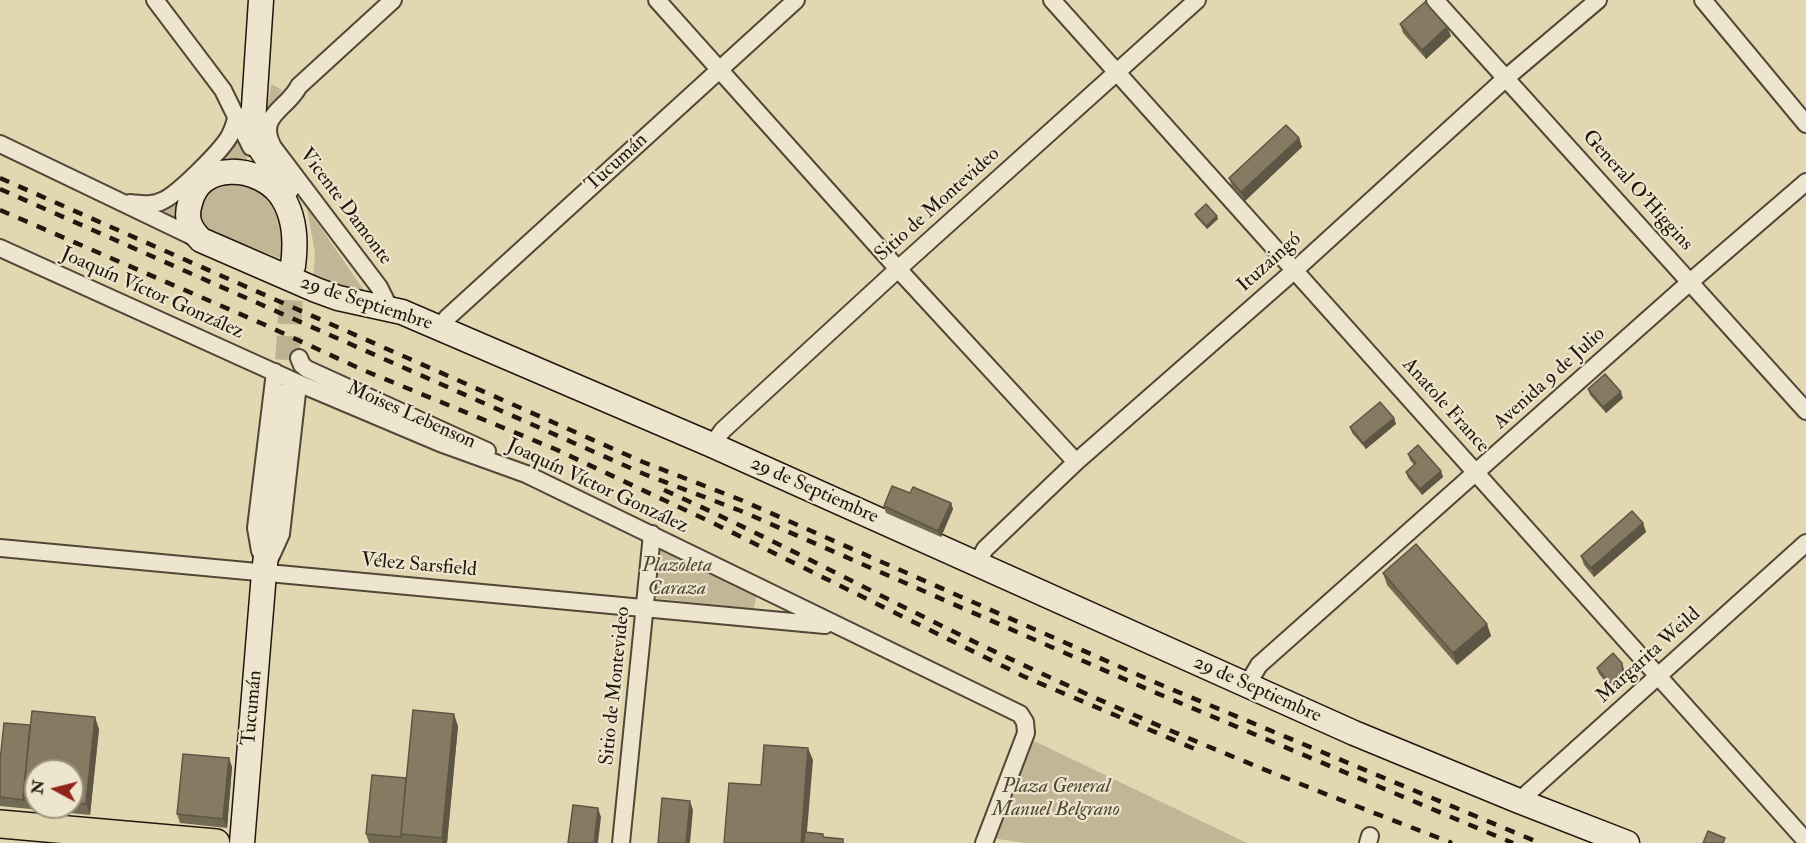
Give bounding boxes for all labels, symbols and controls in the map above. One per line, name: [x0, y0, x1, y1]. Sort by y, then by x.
street label: General O'Higgins: [1577, 126, 1697, 256]
street label: Tucumán: [581, 129, 653, 197]
street label: Sitio de Montevideo: [871, 143, 1005, 267]
street label: Vicente Damonte: [293, 144, 397, 270]
street label: Ituzaingó: [1233, 228, 1307, 298]
street label: Joaquín Víctor González: [57, 243, 247, 345]
street label: 29 de Septiembre: [297, 271, 435, 337]
street label: Avenida 9 de Julio: [1489, 323, 1611, 435]
street label: Anatole France: [1396, 354, 1494, 458]
street label: Moises Lebenson: [343, 377, 479, 455]
street label: Joaquín Víctor González: [502, 434, 692, 540]
street label: 29 de Septiembre: [746, 452, 882, 530]
street label: Vélez Sarsfield: [360, 549, 478, 583]
park label: Plazoleta Caraza: [642, 555, 712, 602]
street label: Margarita Weild: [1592, 603, 1706, 709]
street label: Sitio de Montevideo: [596, 605, 636, 767]
street label: 29 de Septiembre: [1189, 651, 1325, 729]
street label: Tucumán: [238, 669, 268, 747]
north arrow: [24, 759, 84, 819]
park label: Plaza General Manuel Belgrano: [992, 776, 1120, 823]
text: N: [27, 779, 49, 795]

